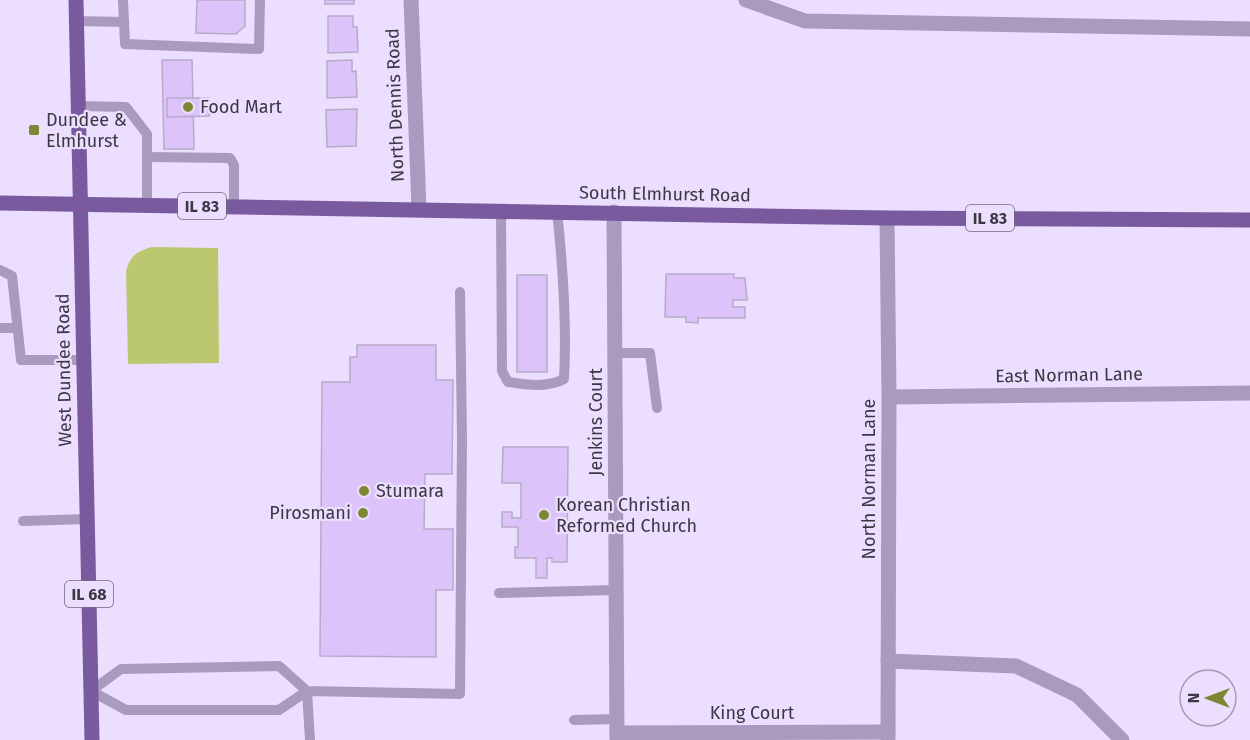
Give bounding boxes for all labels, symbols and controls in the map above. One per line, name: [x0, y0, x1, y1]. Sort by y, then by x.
street label: North Dennis Road: [381, 28, 409, 182]
place label: Food Mart: [200, 96, 283, 118]
marker: Food Mart: [181, 100, 195, 114]
place label: Dundee & Elmhurst: [46, 109, 127, 152]
marker: Dundee & Elmhurst: [27, 123, 41, 137]
street label: South Elmhurst Road: [579, 182, 751, 206]
road number: IL 83: [178, 193, 226, 219]
road number: IL 83: [966, 205, 1014, 231]
street label: West Dundee Road: [52, 293, 76, 447]
street label: East Norman Lane: [995, 363, 1143, 387]
street label: Jenkins Court: [585, 367, 607, 476]
street label: North Norman Lane: [858, 399, 880, 559]
place label: Stumara: [376, 480, 444, 502]
marker: Stumara: [357, 484, 371, 498]
place label: Korean Christian Reformed Church: [556, 494, 697, 537]
place label: Pirosmani: [269, 502, 351, 524]
marker: Pirosmani: [356, 506, 370, 520]
marker: Korean Christian Reformed Church: [537, 508, 551, 522]
road number: IL 68: [65, 581, 113, 607]
north arrow: [1178, 668, 1238, 728]
text: N: [1184, 693, 1203, 703]
street label: King Court: [710, 702, 795, 724]

